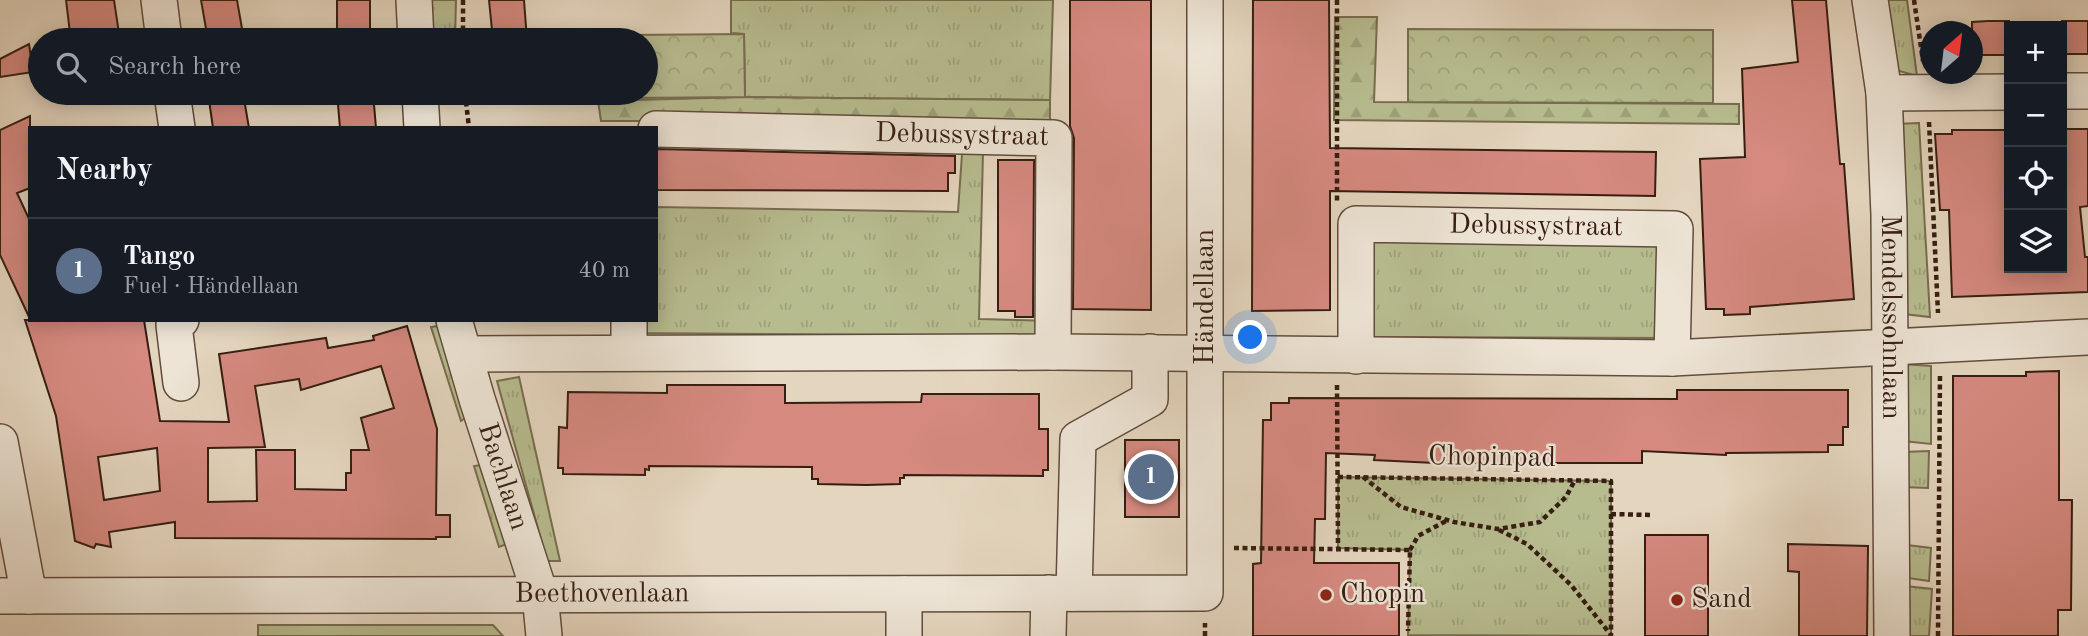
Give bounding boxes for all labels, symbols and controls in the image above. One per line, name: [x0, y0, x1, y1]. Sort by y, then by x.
north arrow: [1920, 21, 1983, 84]
map controls: [2004, 21, 2067, 273]
button: +: [2004, 21, 2067, 84]
search box: [28, 28, 658, 105]
icon: search: [52, 48, 90, 86]
text: Search here: [108, 54, 241, 80]
button: −: [2004, 84, 2067, 147]
street label: Debussystraat: [875, 120, 1049, 152]
button: locate: [2004, 147, 2067, 210]
text: Nearby: [56, 156, 153, 186]
button: layers: [2004, 210, 2067, 273]
street label: Debussystraat: [1449, 211, 1623, 242]
street label: Mendelssohnlaan: [1875, 214, 1904, 420]
street label: Händellaan: [1192, 229, 1220, 365]
text: Tango: [123, 244, 195, 270]
text: 1: [72, 259, 86, 282]
text: 40 m: [579, 259, 630, 282]
text: Fuel · Händellaan: [123, 275, 299, 298]
your location: [1233, 320, 1267, 354]
street label: Bachlaan: [472, 420, 533, 534]
street label: Chopinpad: [1428, 443, 1556, 473]
pin: 1: [1128, 451, 1174, 503]
street label: Beethovenlaan: [515, 580, 689, 609]
place label: Chopin: [1340, 581, 1425, 609]
place label: Sand: [1691, 586, 1752, 614]
marker: Chopin: [1318, 587, 1334, 603]
marker: Sand: [1669, 592, 1685, 608]

